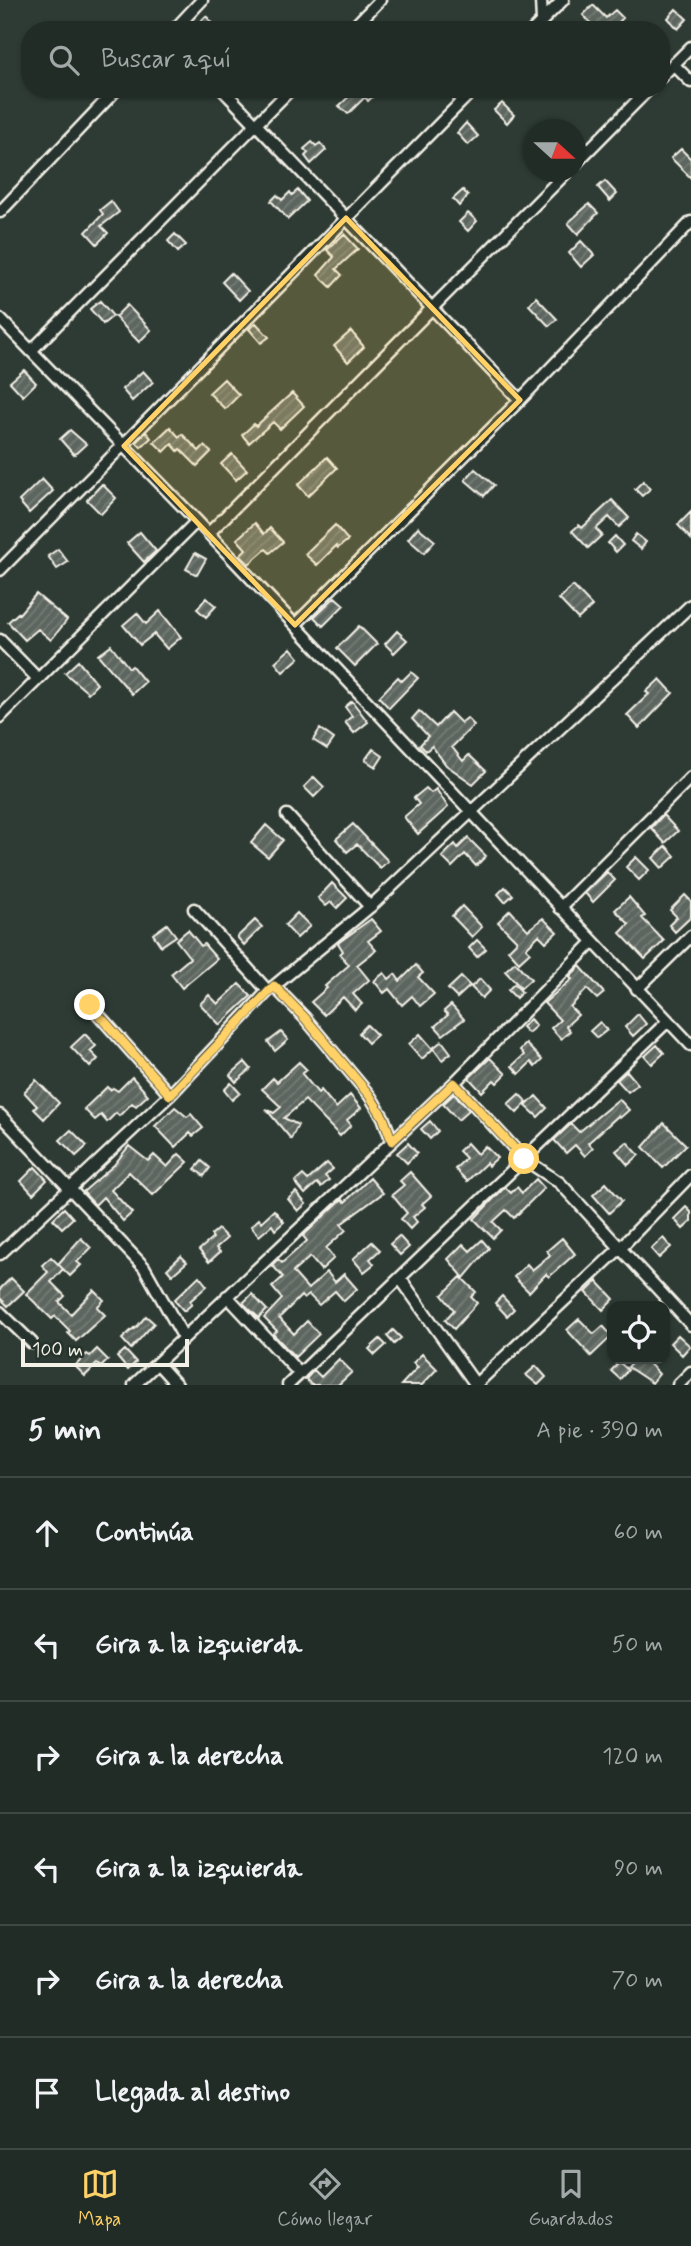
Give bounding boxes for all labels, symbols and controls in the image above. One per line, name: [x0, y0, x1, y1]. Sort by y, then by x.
search box: [21, 21, 670, 98]
icon: search: [45, 41, 83, 79]
text: Buscar aquí: [101, 43, 232, 77]
north arrow: [523, 119, 586, 182]
route end: [74, 989, 105, 1020]
route start: [508, 1143, 539, 1174]
map controls: [607, 1301, 670, 1364]
button: locate: [607, 1301, 670, 1364]
scale bar: [21, 1336, 189, 1368]
text: 100 m: [32, 1338, 83, 1363]
text: 5 min: [28, 1411, 102, 1450]
text: A pie · 390 m: [536, 1416, 663, 1446]
icon: ahead: [28, 1514, 66, 1552]
text: Continúa: [95, 1516, 194, 1550]
text: 60 m: [614, 1518, 663, 1548]
icon: left: [28, 1626, 66, 1664]
text: Gira a la izquierda: [95, 1628, 302, 1662]
text: 50 m: [612, 1630, 663, 1660]
icon: right: [28, 1738, 66, 1776]
text: Gira a la derecha: [95, 1740, 284, 1774]
text: 120 m: [602, 1742, 663, 1772]
icon: left: [28, 1850, 66, 1888]
text: Gira a la izquierda: [95, 1852, 302, 1886]
text: 90 m: [614, 1854, 663, 1884]
icon: right: [28, 1962, 66, 2000]
text: Gira a la derecha: [95, 1964, 284, 1998]
text: 70 m: [611, 1966, 663, 1996]
icon: arrive: [28, 2074, 66, 2112]
text: Llegada al destino: [95, 2076, 290, 2110]
tab: Mapa: [78, 2165, 121, 2232]
tab: Cómo llegar: [277, 2165, 372, 2232]
tab: Guardados: [528, 2165, 613, 2232]

